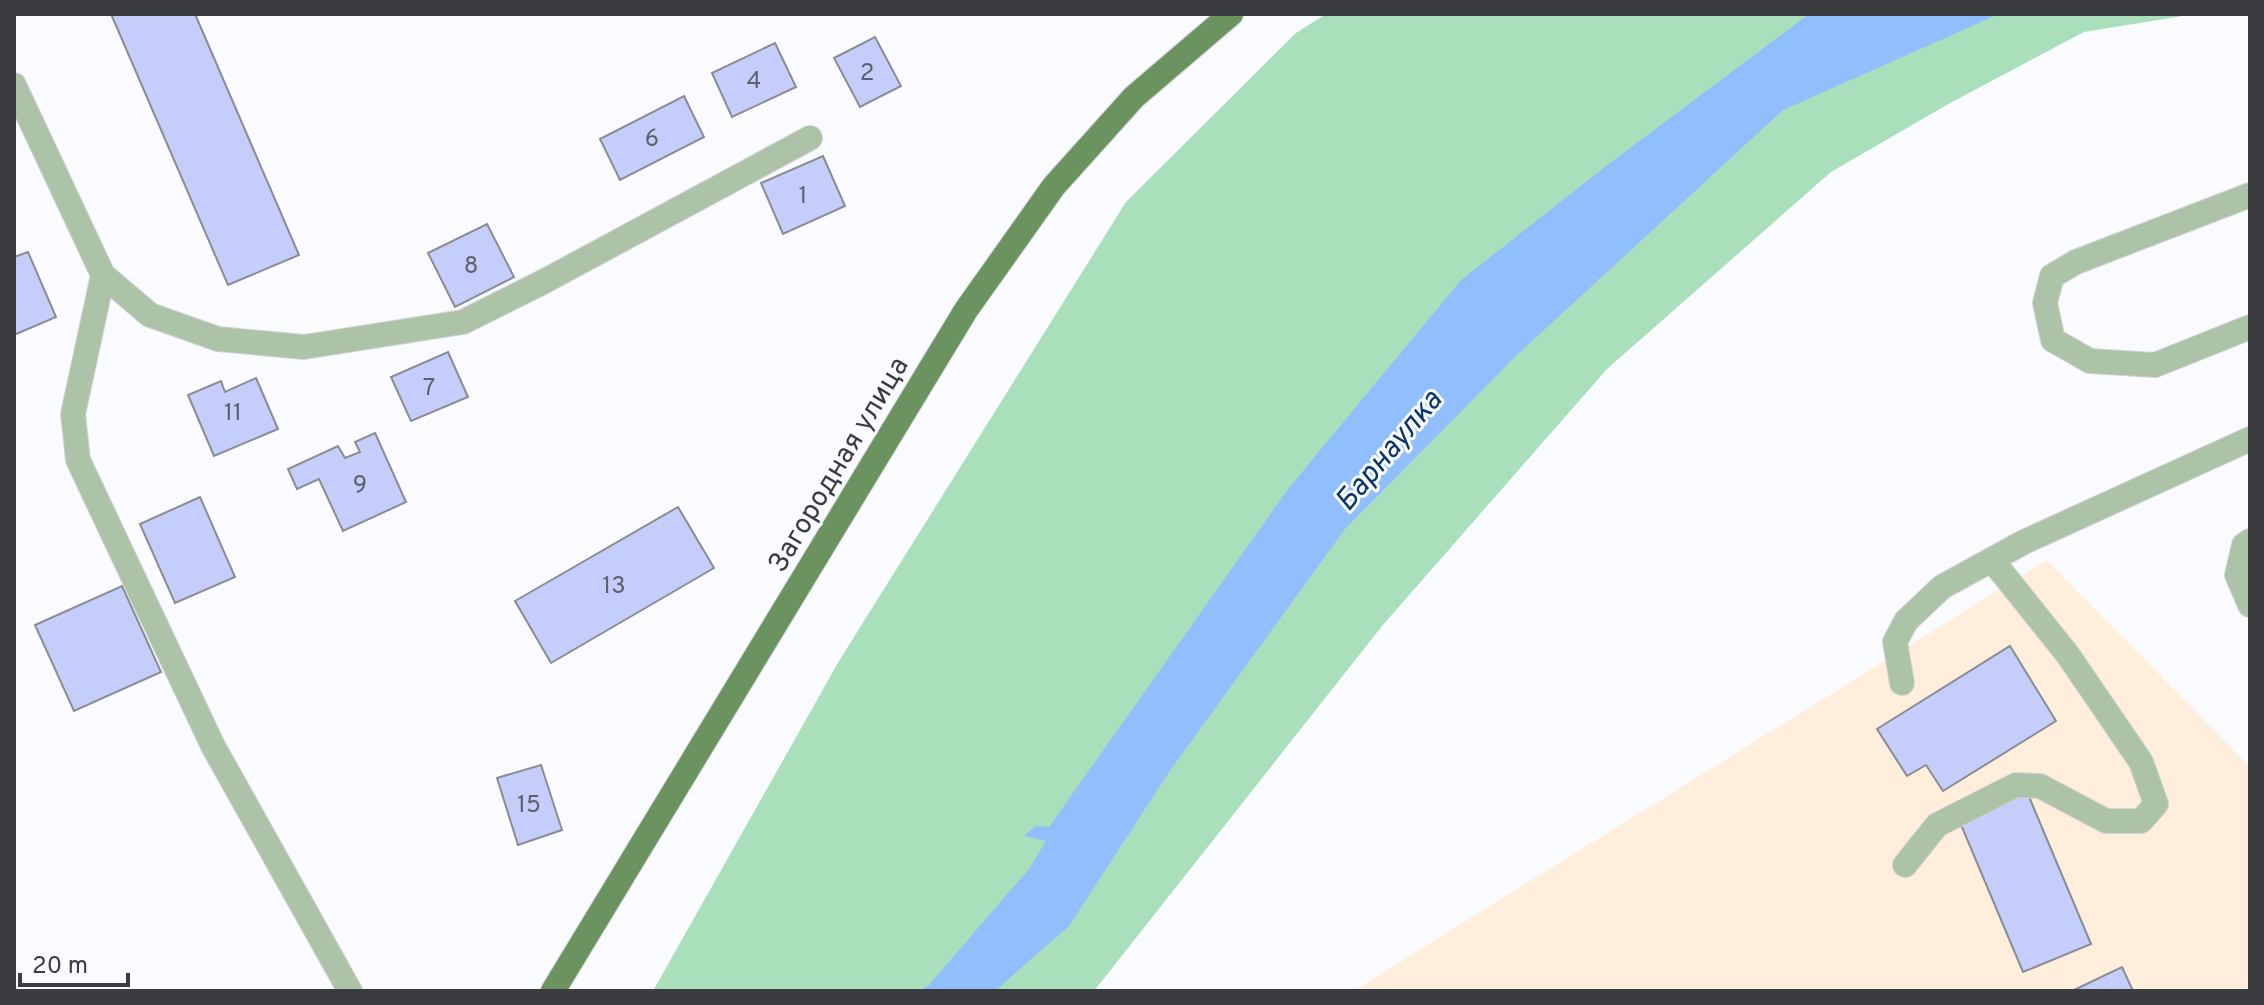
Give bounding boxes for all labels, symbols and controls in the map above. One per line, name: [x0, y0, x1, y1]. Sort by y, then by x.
house number: 2: [860, 59, 874, 89]
house number: 4: [747, 67, 761, 97]
house number: 6: [645, 125, 659, 155]
house number: 1: [799, 182, 807, 212]
house number: 8: [464, 252, 478, 282]
street label: Загородная улица: [761, 351, 918, 580]
house number: 7: [423, 374, 435, 404]
water label: Барнаулка: [1328, 383, 1452, 520]
house number: 11: [224, 399, 242, 429]
house number: 9: [353, 471, 367, 501]
house number: 13: [602, 572, 626, 602]
house number: 15: [517, 791, 541, 821]
scale bar: [20, 937, 128, 987]
text: 20 m: [32, 952, 88, 982]

